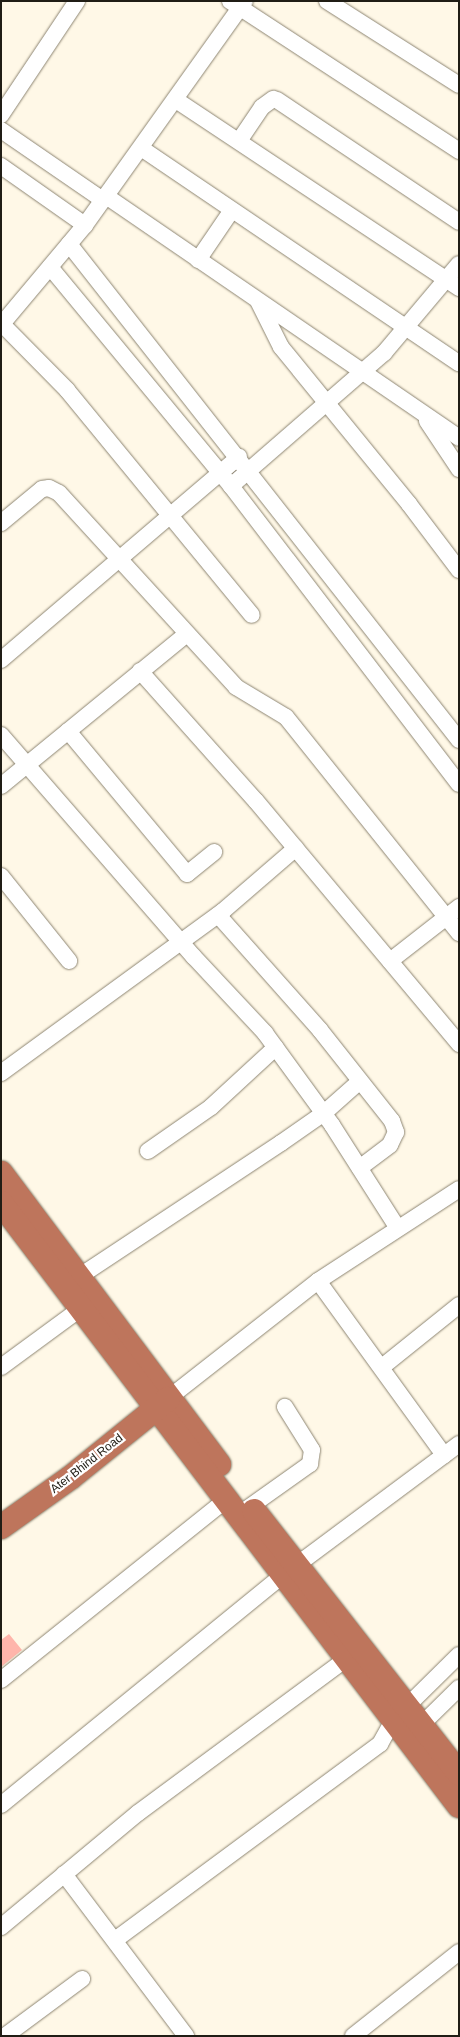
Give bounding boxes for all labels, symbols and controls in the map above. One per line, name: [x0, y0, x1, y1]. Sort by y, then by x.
street label: Ater Bhind Road: [48, 1431, 126, 1497]

